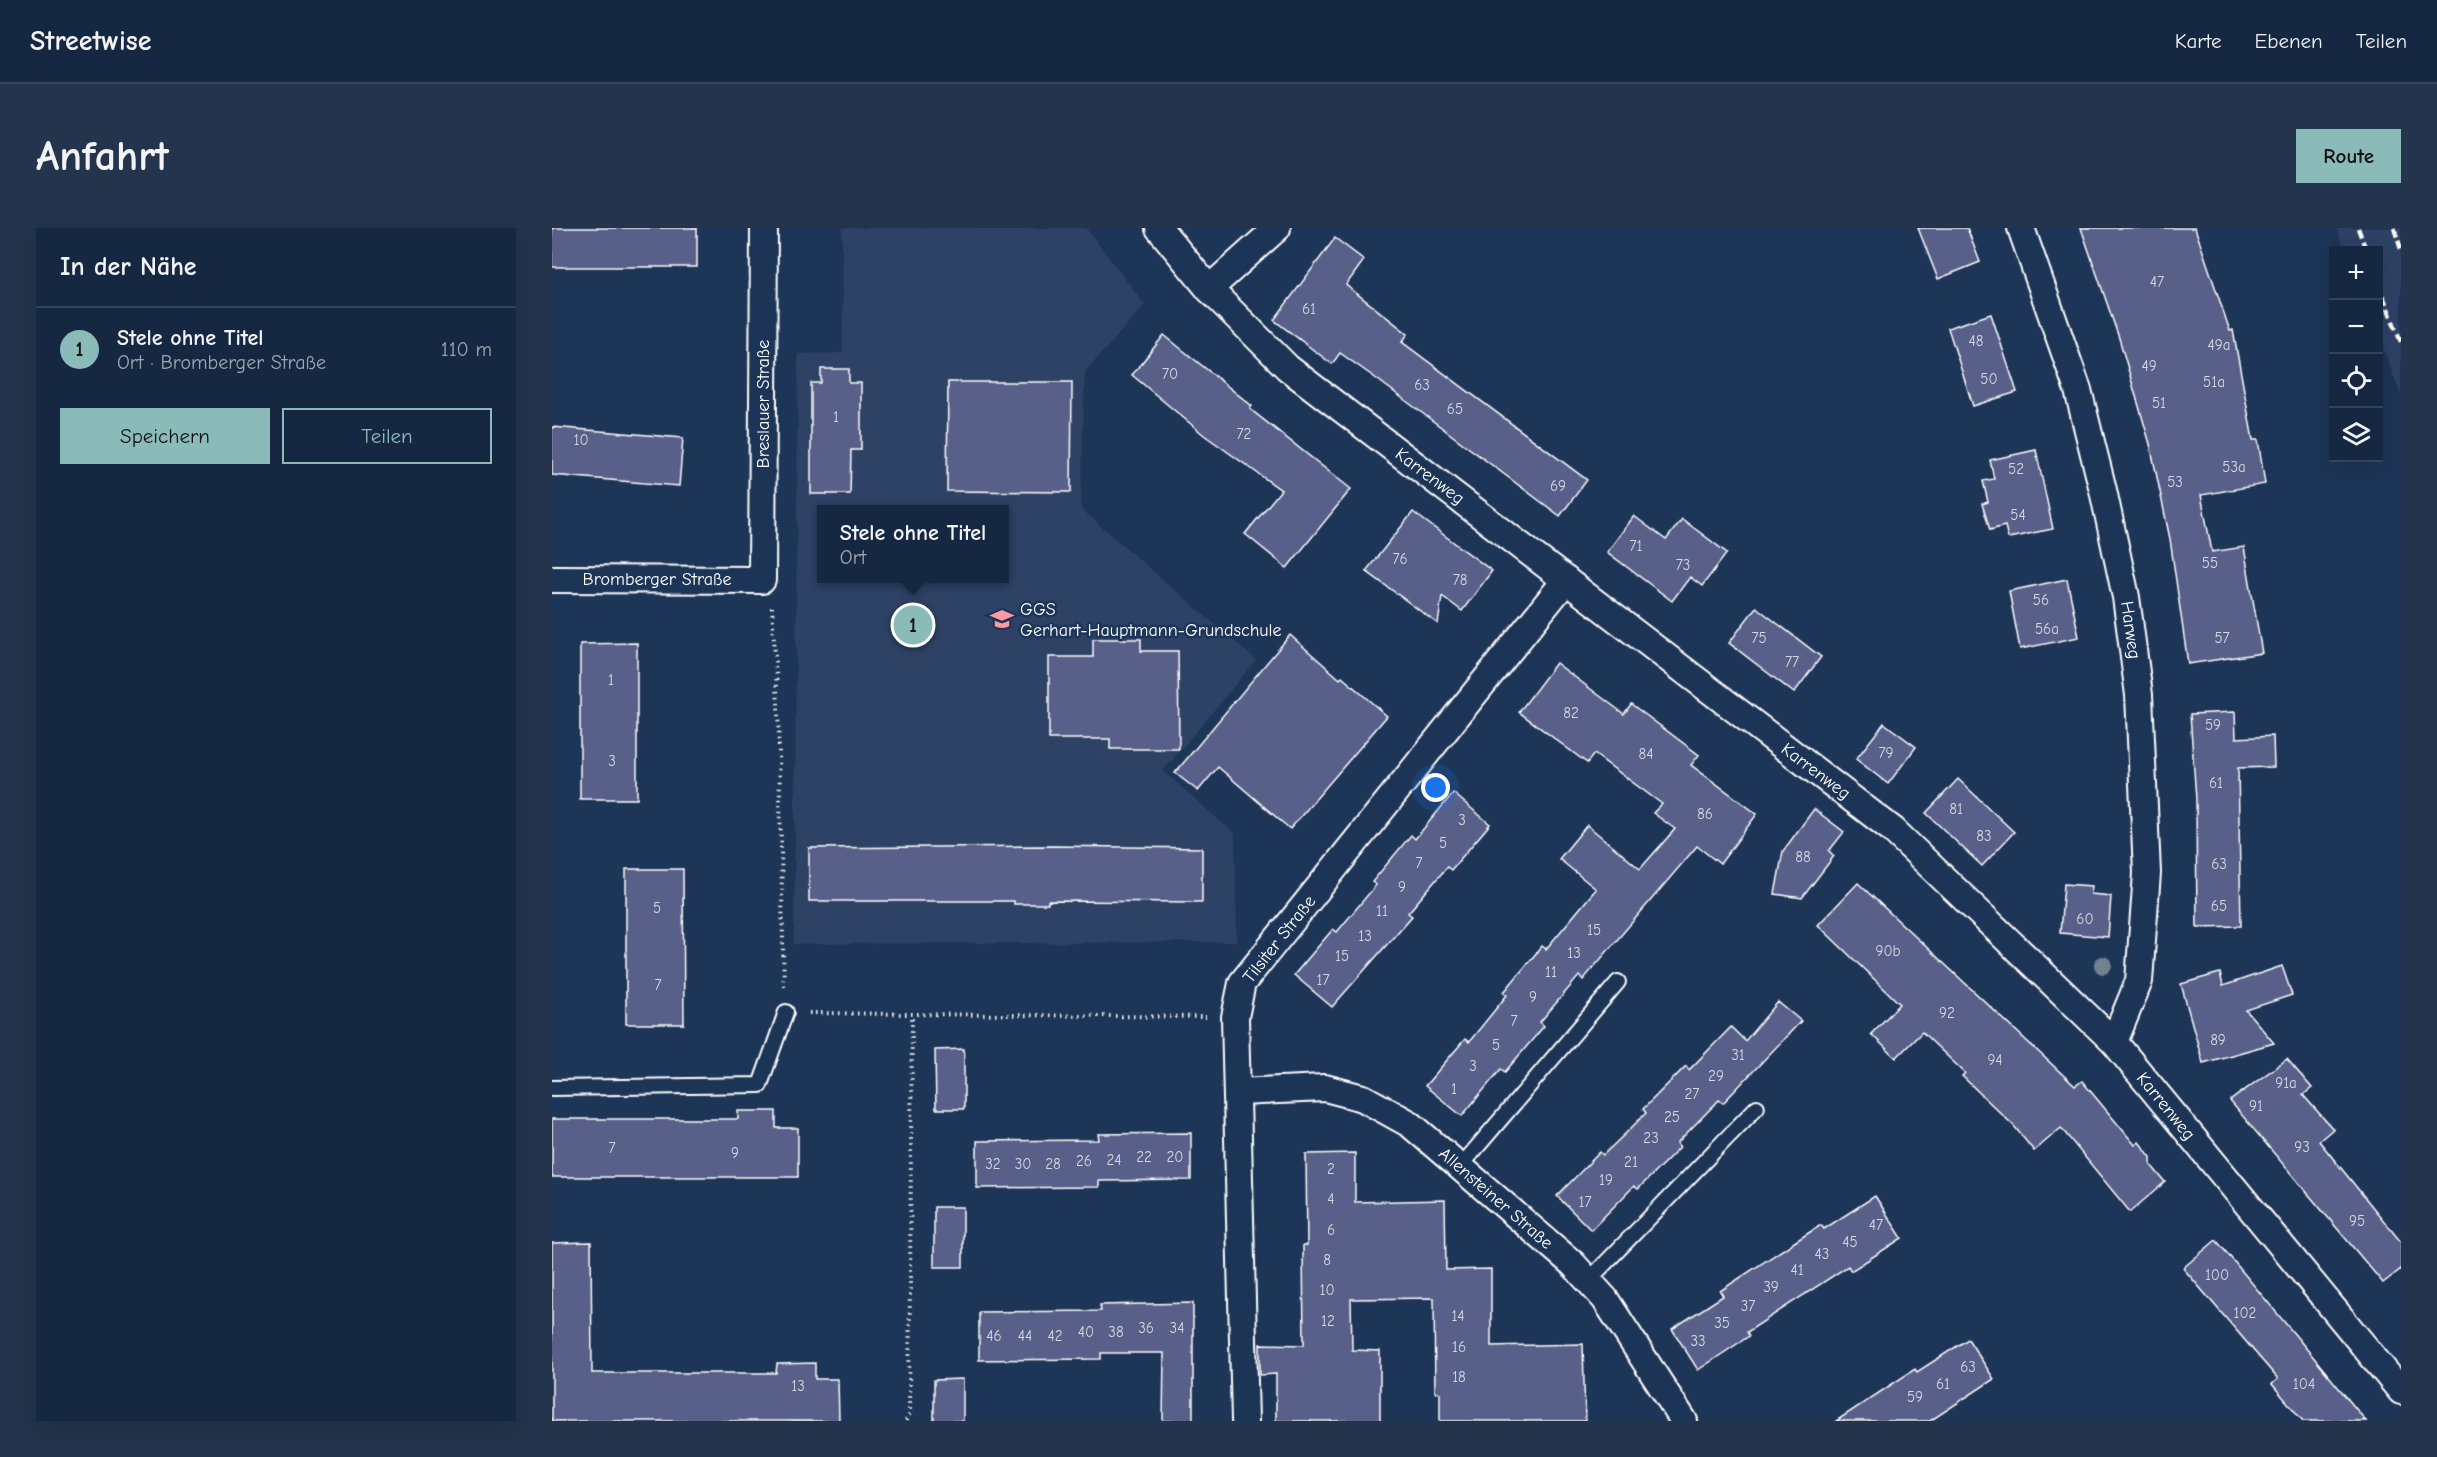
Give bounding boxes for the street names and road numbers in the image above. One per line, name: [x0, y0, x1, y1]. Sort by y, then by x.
street label: Breslauer Straße: [753, 340, 774, 468]
street label: Karrenweg: [1391, 444, 1468, 509]
street label: Bromberger Straße: [582, 569, 732, 590]
street label: Harweg: [2116, 600, 2145, 660]
street label: Karrenweg: [1777, 739, 1854, 804]
street label: Tilsiter Straße: [1239, 891, 1320, 987]
street label: Karrenweg: [2132, 1068, 2199, 1145]
street label: Allensteiner Straße: [1434, 1143, 1557, 1254]

